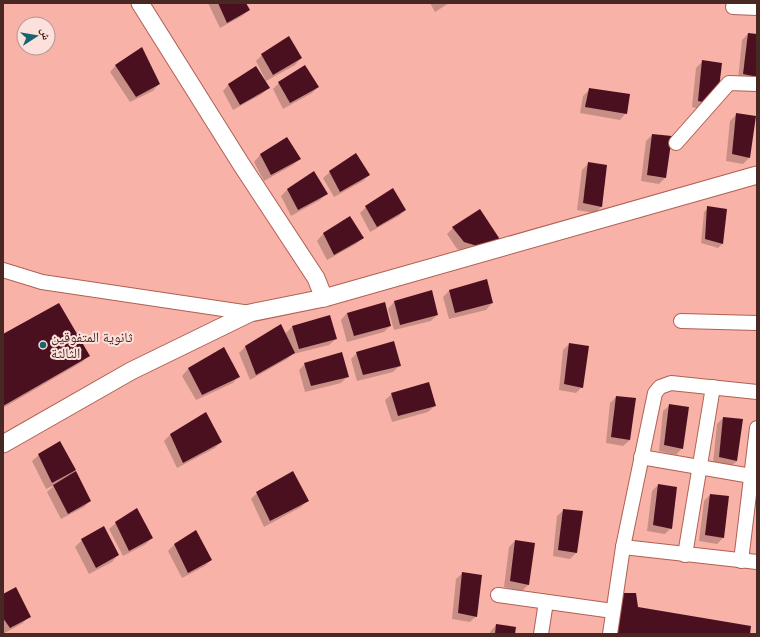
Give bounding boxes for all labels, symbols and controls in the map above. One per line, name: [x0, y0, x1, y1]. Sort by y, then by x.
north arrow: [16, 16, 56, 56]
text: ش: [37, 27, 54, 42]
place label: ثانوية المتفوقين الثالثة: [51, 328, 133, 362]
marker: ثانوية المتفوقين الثالثة: [38, 340, 48, 350]

